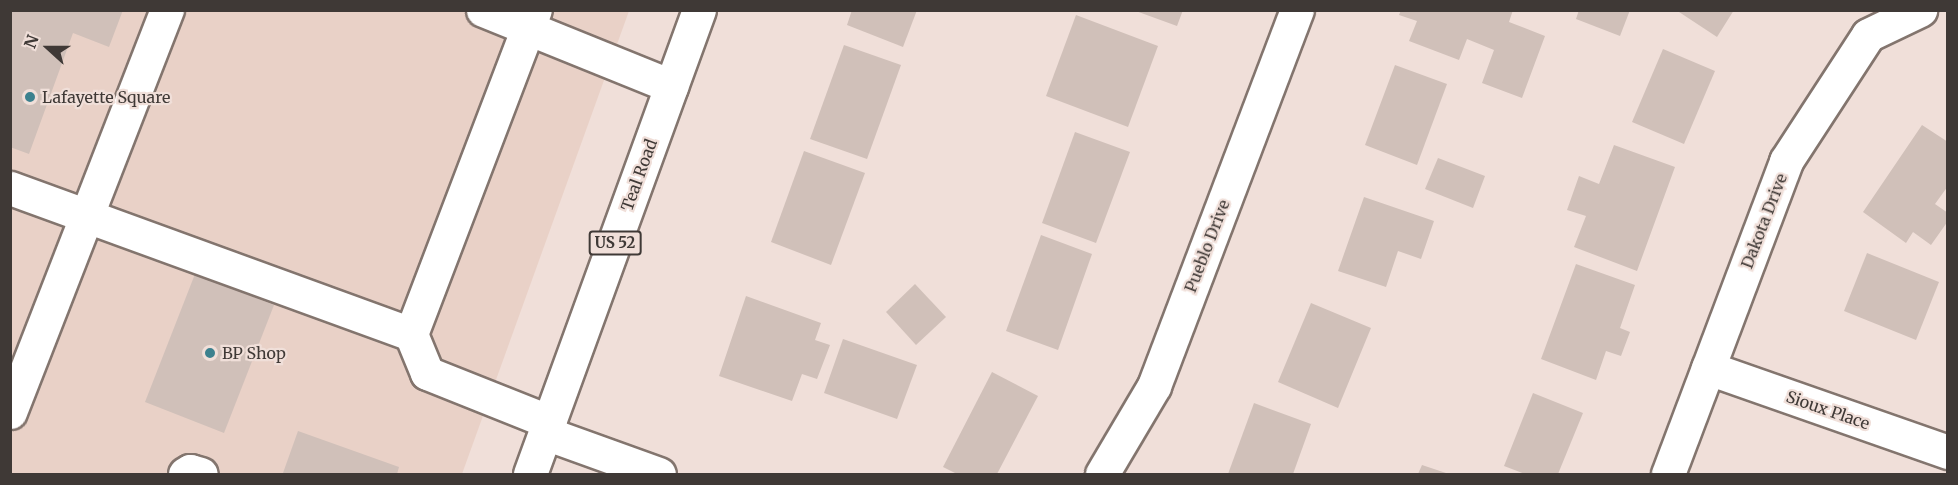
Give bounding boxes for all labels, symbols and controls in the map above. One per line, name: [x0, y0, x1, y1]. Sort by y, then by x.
north arrow: [18, 18, 78, 78]
text: N: [20, 32, 43, 51]
place label: Lafayette Square: [42, 87, 170, 107]
marker: Lafayette Square: [23, 90, 37, 104]
street label: Teal Road: [617, 136, 661, 214]
street label: Dakota Drive: [1737, 171, 1791, 271]
street label: Pueblo Drive: [1181, 197, 1233, 295]
road number: US 52: [588, 231, 642, 255]
place label: BP Shop: [222, 343, 286, 363]
marker: BP Shop: [203, 346, 217, 360]
street label: Sioux Place: [1784, 387, 1872, 433]

